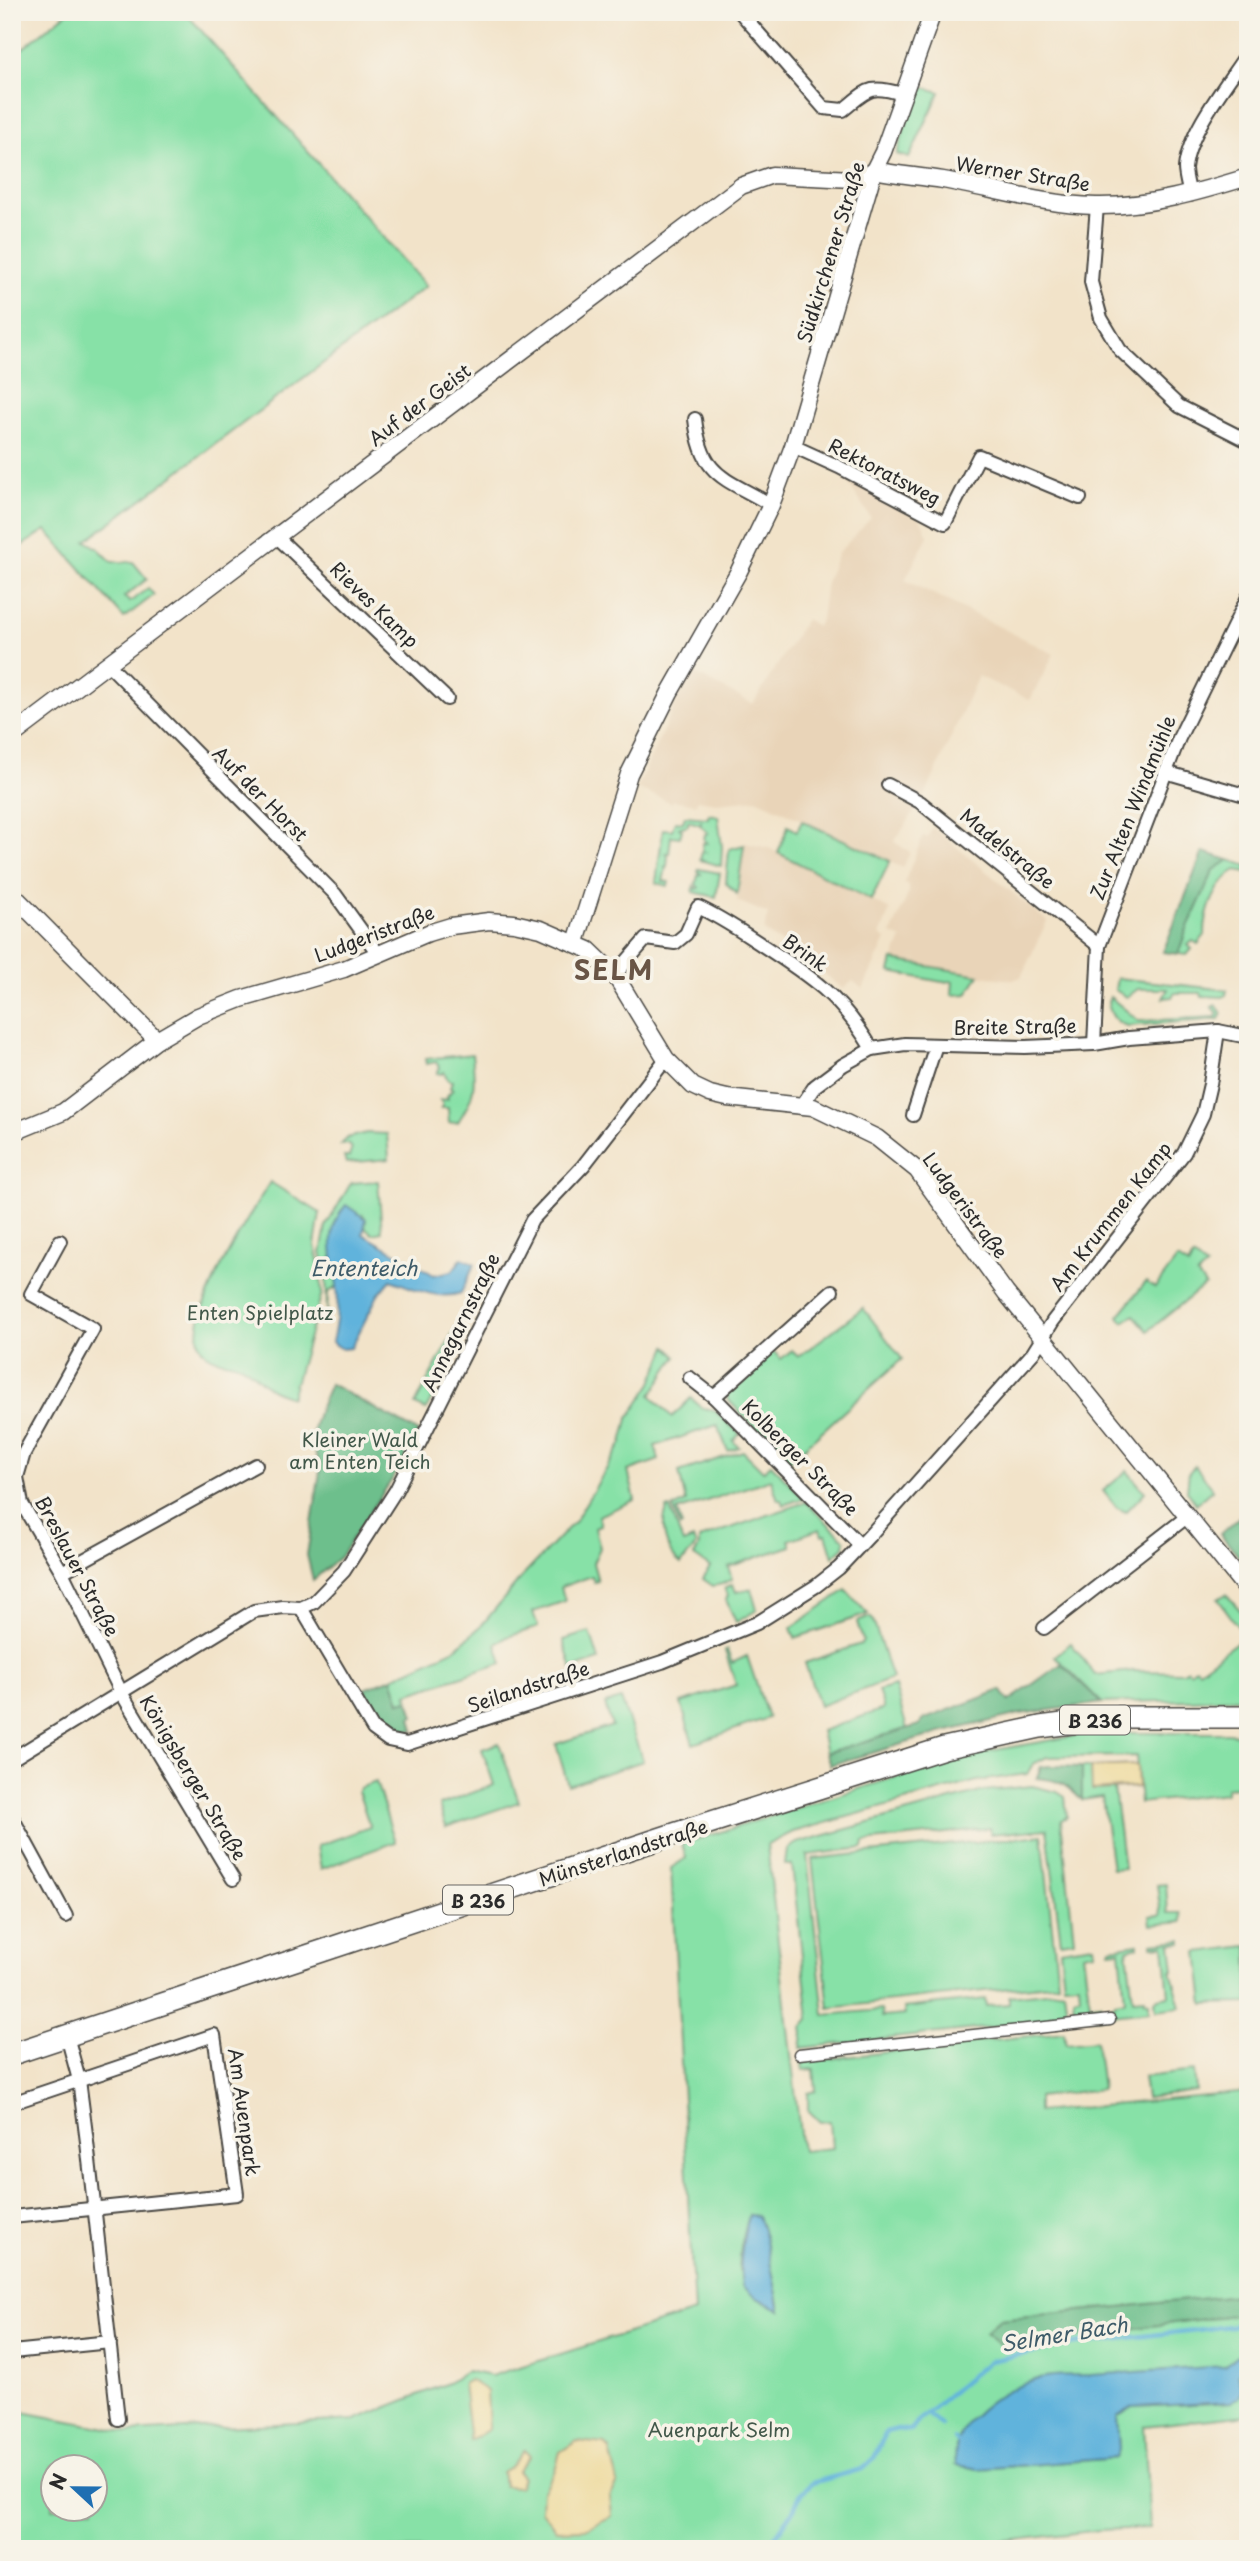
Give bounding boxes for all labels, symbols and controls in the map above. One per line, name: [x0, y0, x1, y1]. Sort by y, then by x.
street label: Werner Straße: [954, 149, 1092, 197]
street label: Südkirchener Straße: [789, 158, 871, 346]
street label: Auf der Geist: [362, 356, 476, 452]
street label: Rektoratsweg: [824, 431, 946, 511]
street label: Rieves Kamp: [324, 554, 426, 654]
street label: Zur Alten Windmühle: [1082, 711, 1182, 903]
street label: Auf der Horst: [207, 739, 315, 847]
street label: Madelstraße: [955, 801, 1061, 895]
street label: Ludgeristraße: [310, 897, 438, 969]
street label: Brink: [778, 926, 835, 978]
district label: SELM: [574, 950, 654, 989]
street label: Breite Straße: [953, 1011, 1077, 1041]
street label: Am Krummen Kamp: [1043, 1135, 1177, 1297]
street label: Ludgeristraße: [917, 1146, 1015, 1264]
street label: Annegarnstraße: [414, 1248, 506, 1396]
water label: Ententeich: [311, 1251, 418, 1283]
park label: Enten Spielplatz: [187, 1298, 333, 1326]
street label: Kolberger Straße: [737, 1393, 865, 1521]
park label: Kleiner Wald am Enten Teich: [289, 1425, 431, 1475]
street label: Breslauer Straße: [29, 1491, 127, 1641]
street label: Seilandstraße: [464, 1653, 592, 1719]
street label: Königsberger Straße: [134, 1689, 254, 1865]
road number: B 236: [1060, 1706, 1130, 1735]
street label: Münsterlandstraße: [535, 1812, 711, 1892]
road number: B 236: [443, 1886, 513, 1914]
street label: Am Auenpark: [222, 2046, 268, 2178]
water label: Selmer Bach: [999, 2307, 1130, 2359]
park label: Auenpark Selm: [648, 2415, 790, 2443]
north arrow: [38, 2452, 108, 2522]
text: N: [42, 2469, 73, 2493]

